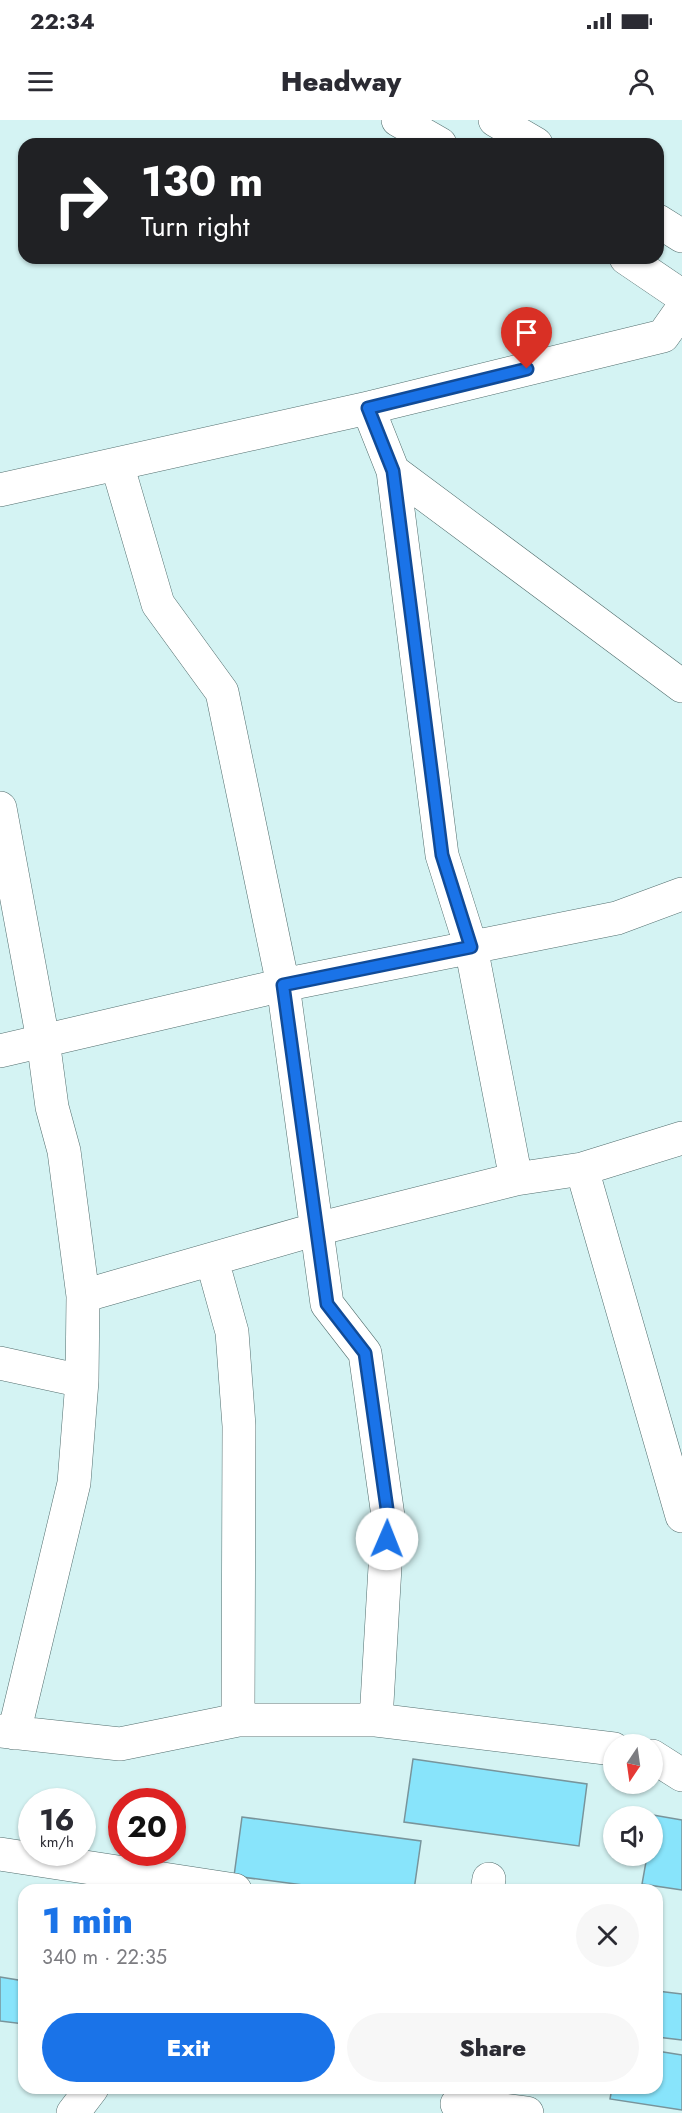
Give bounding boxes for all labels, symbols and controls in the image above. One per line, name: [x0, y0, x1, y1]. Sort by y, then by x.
text: 22:34: [30, 5, 95, 37]
text: Headway: [281, 62, 401, 101]
icon: menu: [24, 65, 57, 98]
icon: person: [625, 65, 658, 98]
text: 130 m: [141, 151, 263, 212]
icon: right: [42, 162, 120, 240]
text: Turn right: [141, 207, 249, 246]
pin: [501, 307, 552, 369]
icon: arrive: [510, 316, 543, 349]
position arrow: [355, 1507, 419, 1571]
north arrow: [603, 1734, 663, 1794]
map controls: [603, 1734, 663, 1866]
speed limit sign: 20: [108, 1788, 186, 1866]
text: 16: [39, 1798, 75, 1841]
button: sound: [603, 1806, 663, 1866]
text: km/h: [40, 1831, 74, 1853]
text: 1 min: [42, 1894, 133, 1946]
button: close: [576, 1904, 639, 1967]
text: 340 m · 22:35: [42, 1943, 167, 1972]
button: Exit: [42, 2013, 335, 2082]
button: Share: [347, 2013, 639, 2082]

